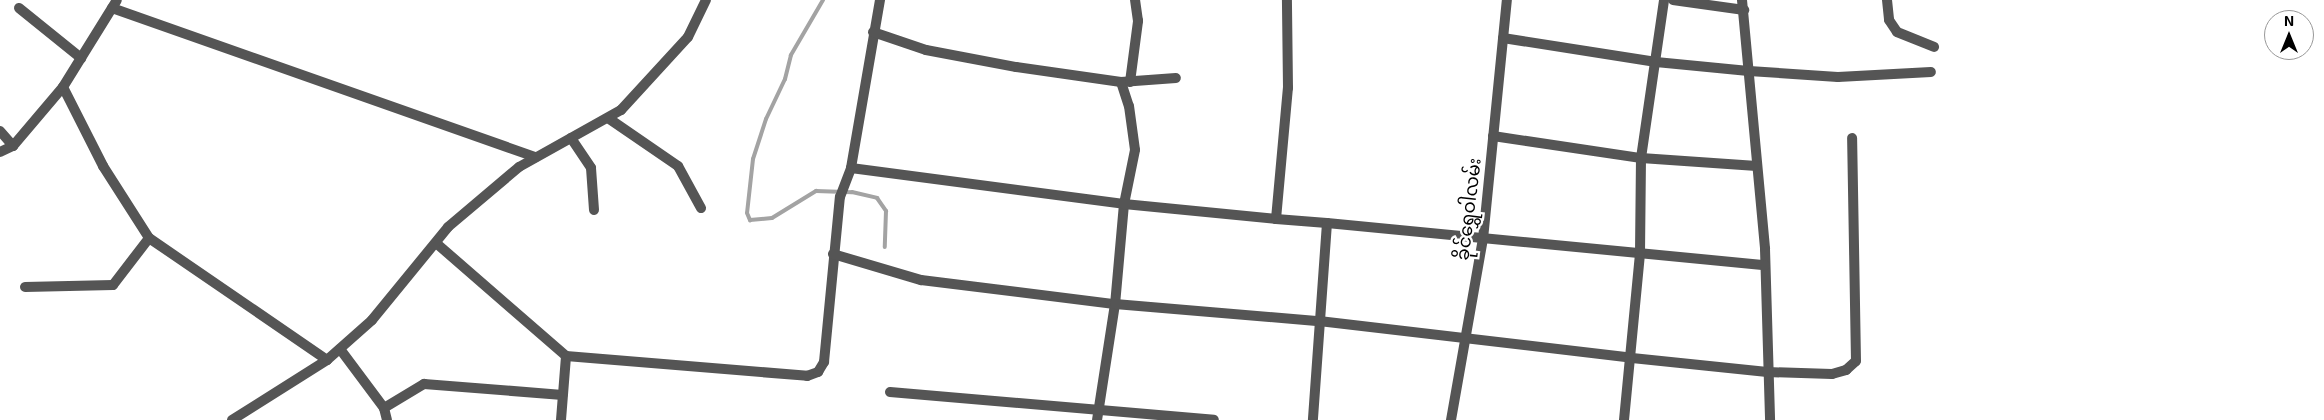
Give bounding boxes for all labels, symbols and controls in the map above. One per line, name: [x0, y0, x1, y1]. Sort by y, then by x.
north arrow: [2264, 10, 2314, 60]
text: N: [2284, 12, 2294, 29]
street label: ခိုင်ရွှေဝါလမ်း: [1451, 157, 1485, 261]

